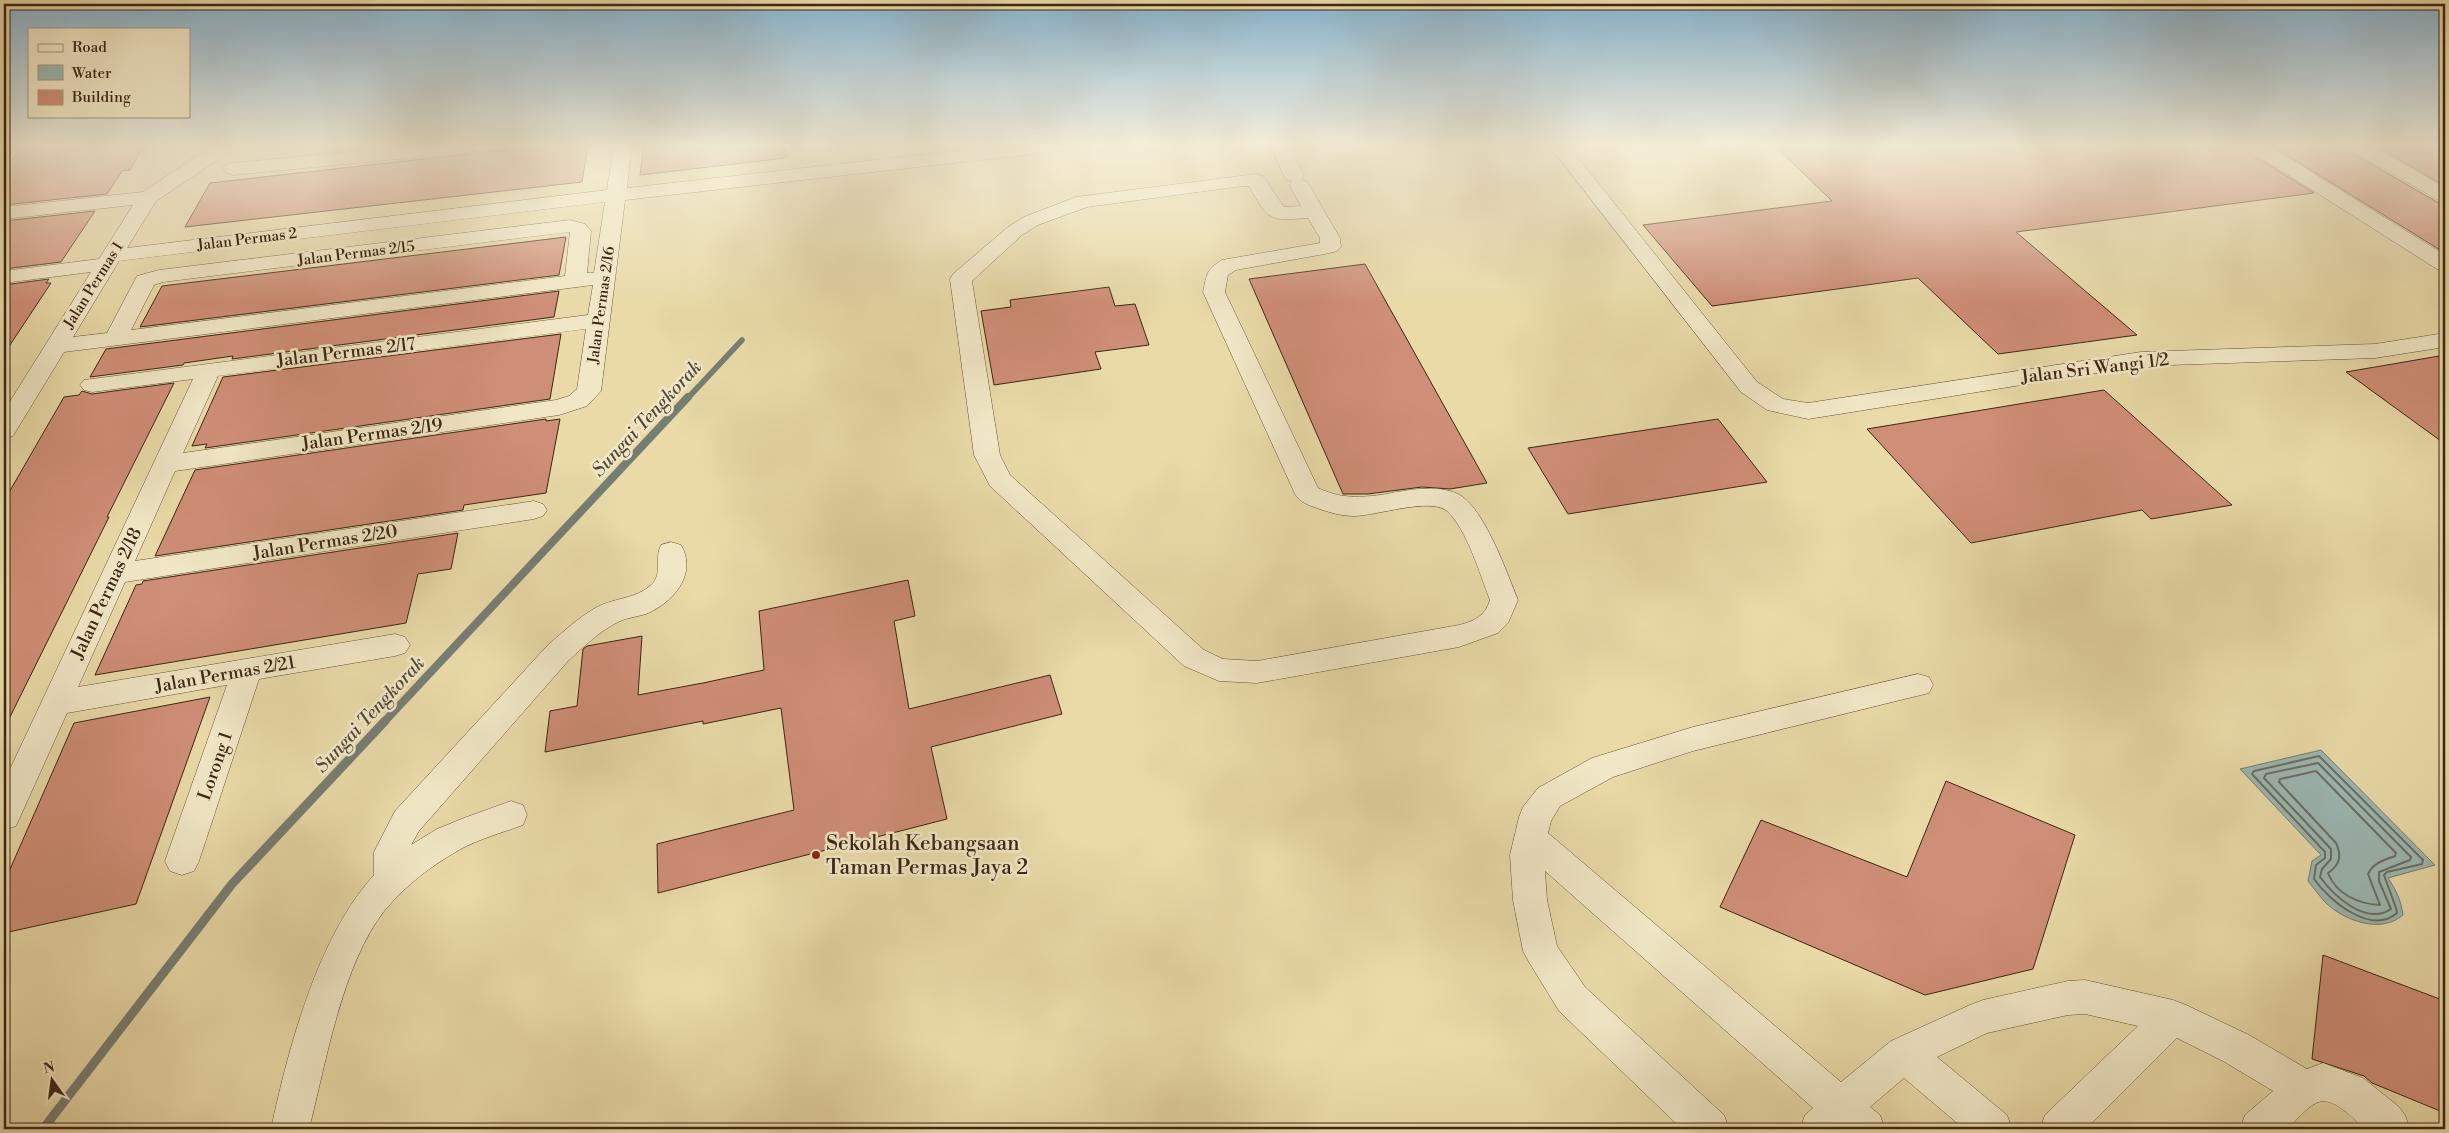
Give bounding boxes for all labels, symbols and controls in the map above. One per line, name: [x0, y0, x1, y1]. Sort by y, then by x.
legend: [28, 28, 190, 118]
text: Road: [72, 38, 107, 57]
text: Water: [71, 64, 112, 83]
text: Building: [71, 88, 131, 107]
street label: Jalan Permas 2: [195, 224, 298, 255]
street label: Jalan Permas 2/15: [295, 237, 416, 270]
street label: Jalan Permas 1: [59, 238, 128, 333]
street label: Jalan Permas 2/16: [584, 245, 619, 366]
street label: Jalan Permas 2/17: [274, 333, 417, 373]
street label: Jalan Sri Wangi 1/2: [2019, 348, 2170, 389]
water label: Sungai Tengkorak: [587, 355, 707, 482]
street label: Jalan Permas 2/19: [299, 413, 444, 456]
street label: Jalan Permas 2/20: [250, 520, 399, 565]
street label: Jalan Permas 2/18: [65, 524, 147, 664]
street label: Jalan Permas 2/21: [152, 651, 297, 698]
water label: Sungai Tengkorak: [310, 651, 430, 778]
street label: Lorong 1: [193, 729, 238, 804]
place label: Sekolah Kebangsaan Taman Permas Jaya 2: [826, 831, 1028, 881]
marker: Sekolah Kebangsaan Taman Permas Jaya 2: [810, 849, 822, 861]
north arrow: [28, 1056, 78, 1106]
text: N: [42, 1058, 57, 1078]

